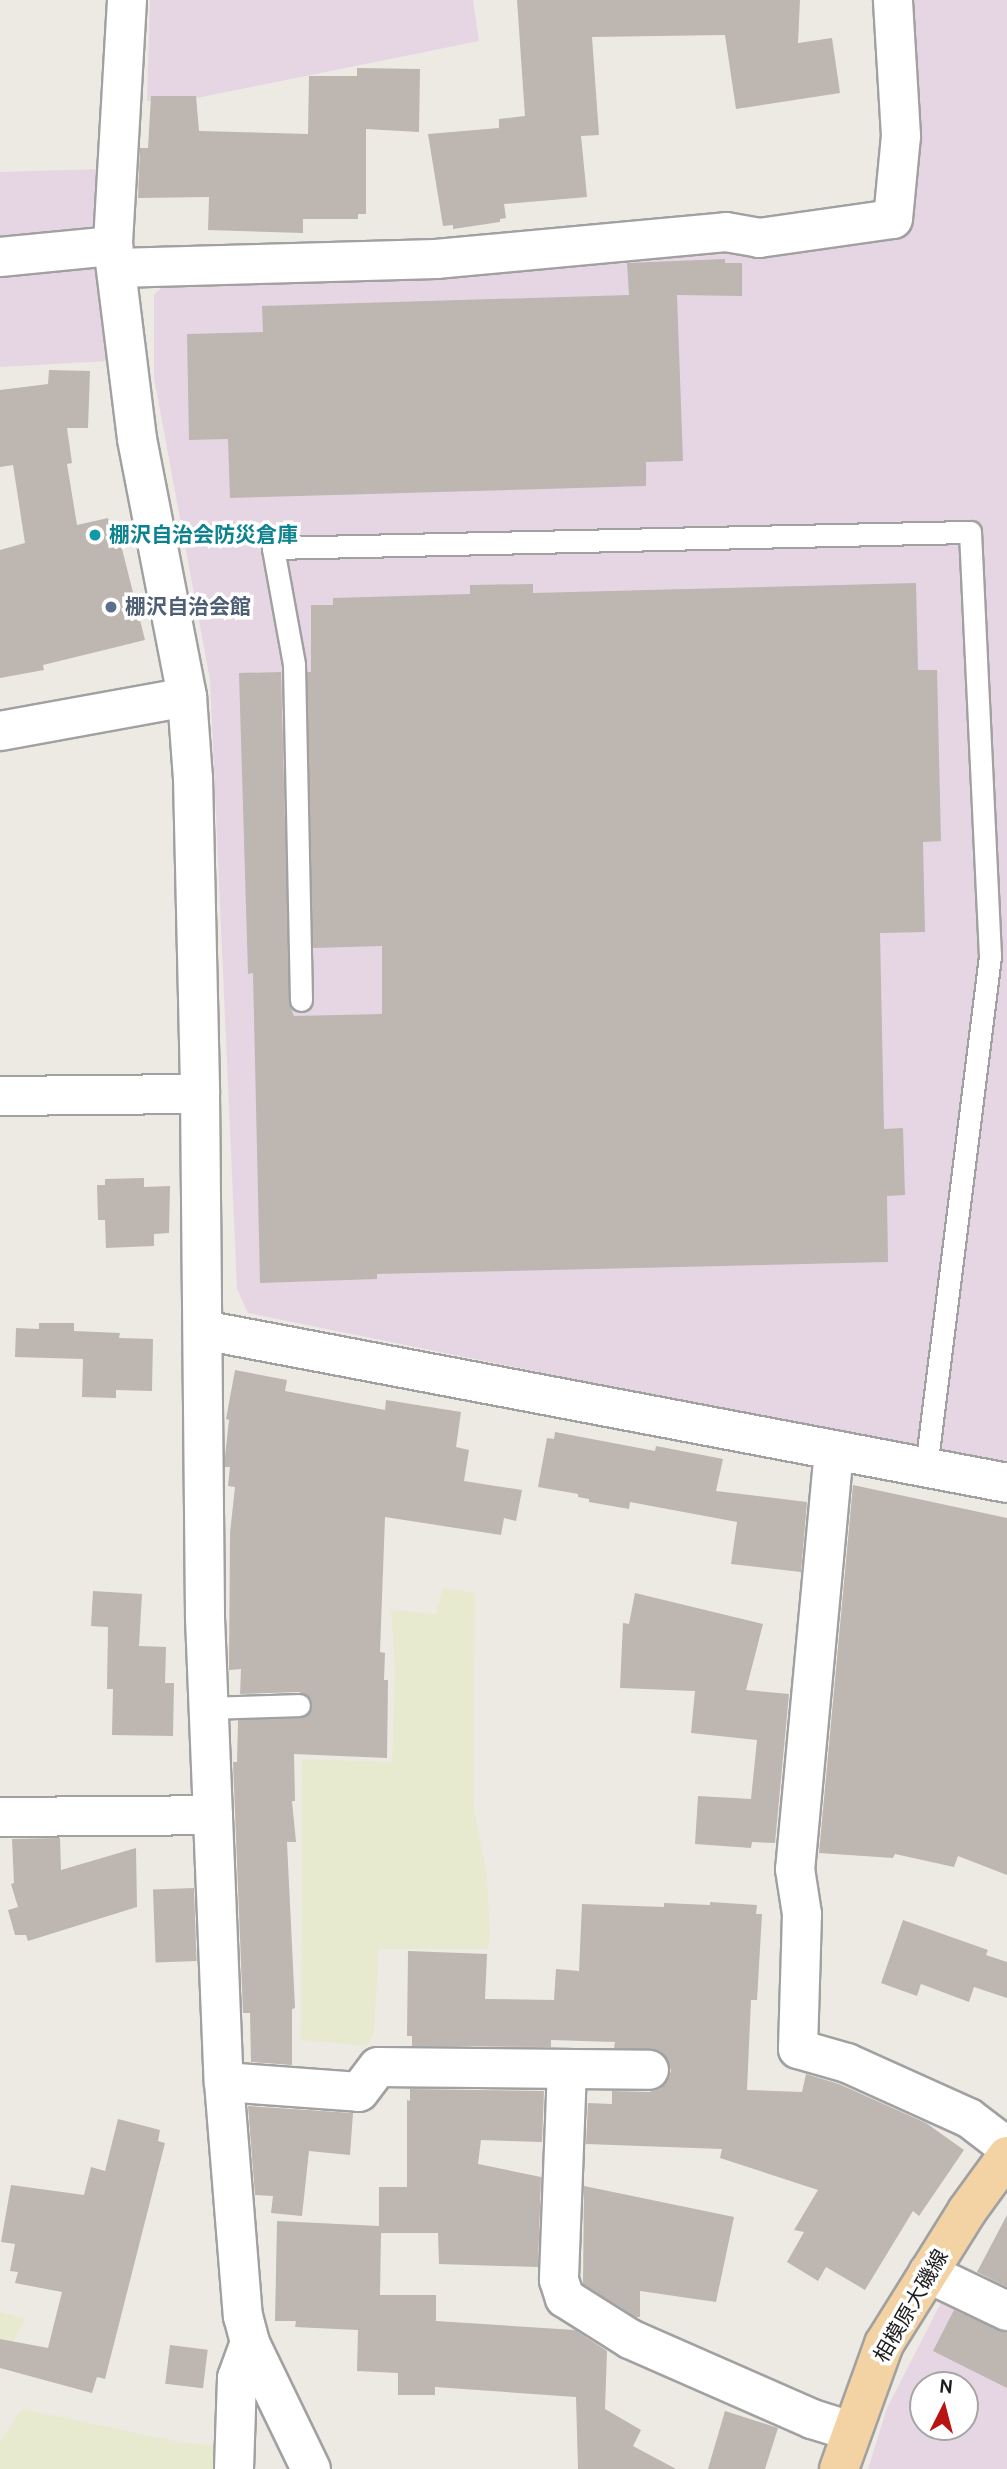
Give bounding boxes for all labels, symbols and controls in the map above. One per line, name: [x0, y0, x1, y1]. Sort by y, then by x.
place label: 棚沢自治会防災倉庫: [109, 522, 298, 548]
marker: 棚沢自治会防災倉庫: [87, 527, 103, 543]
place label: 棚沢自治会館: [125, 594, 251, 620]
marker: 棚沢自治会館: [103, 599, 119, 615]
street label: 相模原大磯線: [869, 2245, 953, 2367]
north arrow: [909, 2371, 979, 2441]
text: N: [938, 2374, 954, 2399]

